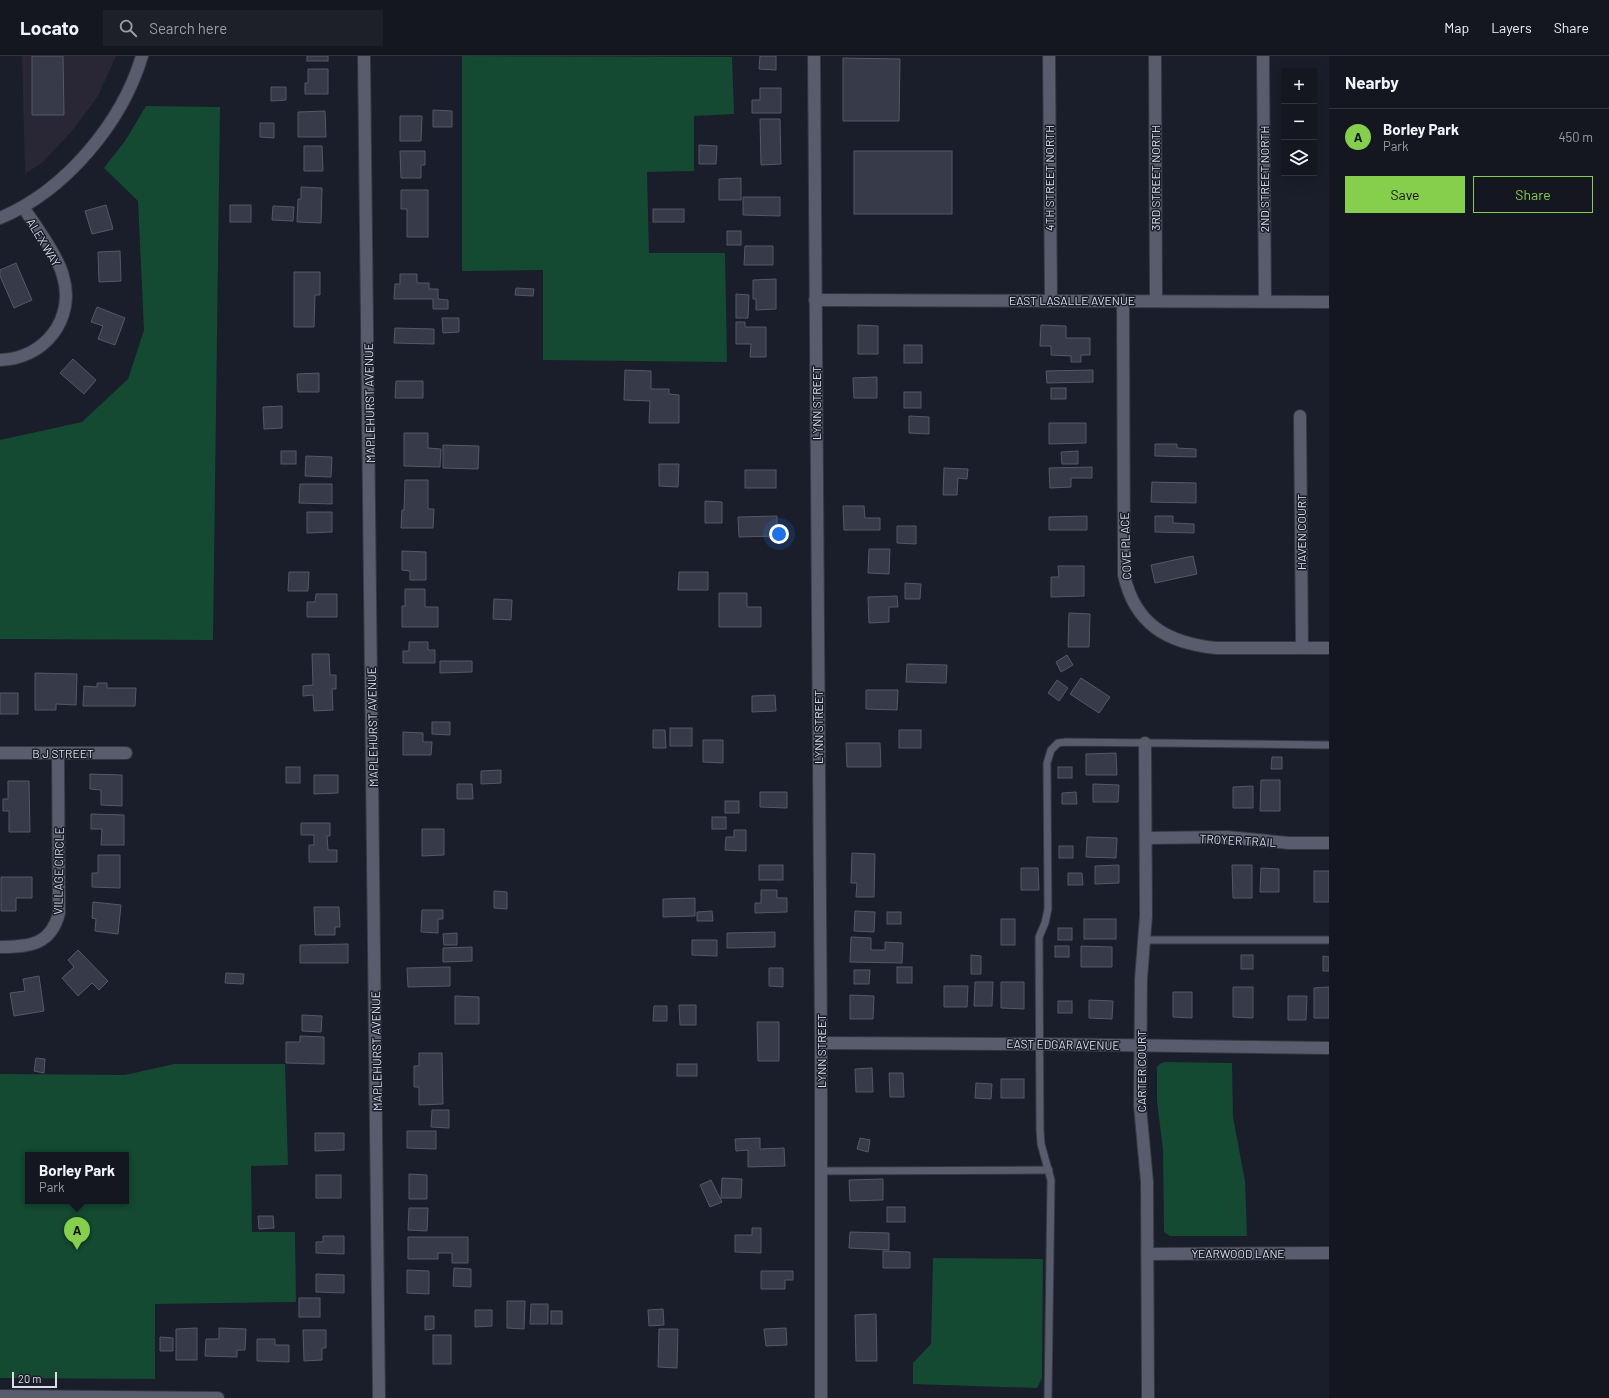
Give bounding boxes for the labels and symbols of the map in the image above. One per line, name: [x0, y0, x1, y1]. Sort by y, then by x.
street label: 4TH STREET NORTH: [1042, 125, 1056, 231]
street label: 3RD STREET NORTH: [1148, 125, 1162, 231]
street label: 2ND STREET NORTH: [1257, 126, 1271, 232]
street label: ALEX WAY: [24, 215, 64, 269]
street label: EAST LASALLE AVENUE: [1009, 293, 1135, 307]
street label: MAPLEHURST AVENUE: [361, 343, 377, 463]
street label: LYNN STREET: [809, 366, 823, 440]
street label: HAVEN COURT: [1294, 494, 1308, 570]
street label: COVE PLACE: [1117, 512, 1133, 580]
your location: [769, 524, 789, 544]
street label: MAPLEHURST AVENUE: [364, 667, 380, 787]
street label: LYNN STREET: [811, 690, 825, 764]
street label: B J STREET: [32, 746, 94, 760]
street label: VILLAGE CIRCLE: [50, 827, 66, 915]
street label: TROYER TRAIL: [1199, 831, 1277, 849]
street label: MAPLEHURST AVENUE: [368, 991, 384, 1111]
street label: LYNN STREET: [814, 1014, 828, 1088]
street label: CARTER COURT: [1134, 1030, 1148, 1112]
street label: EAST EDGAR AVENUE: [1006, 1036, 1120, 1052]
pin: A: [64, 1217, 90, 1250]
street label: YEARWOOD LANE: [1191, 1246, 1285, 1260]
scale bar: [12, 1370, 57, 1389]

